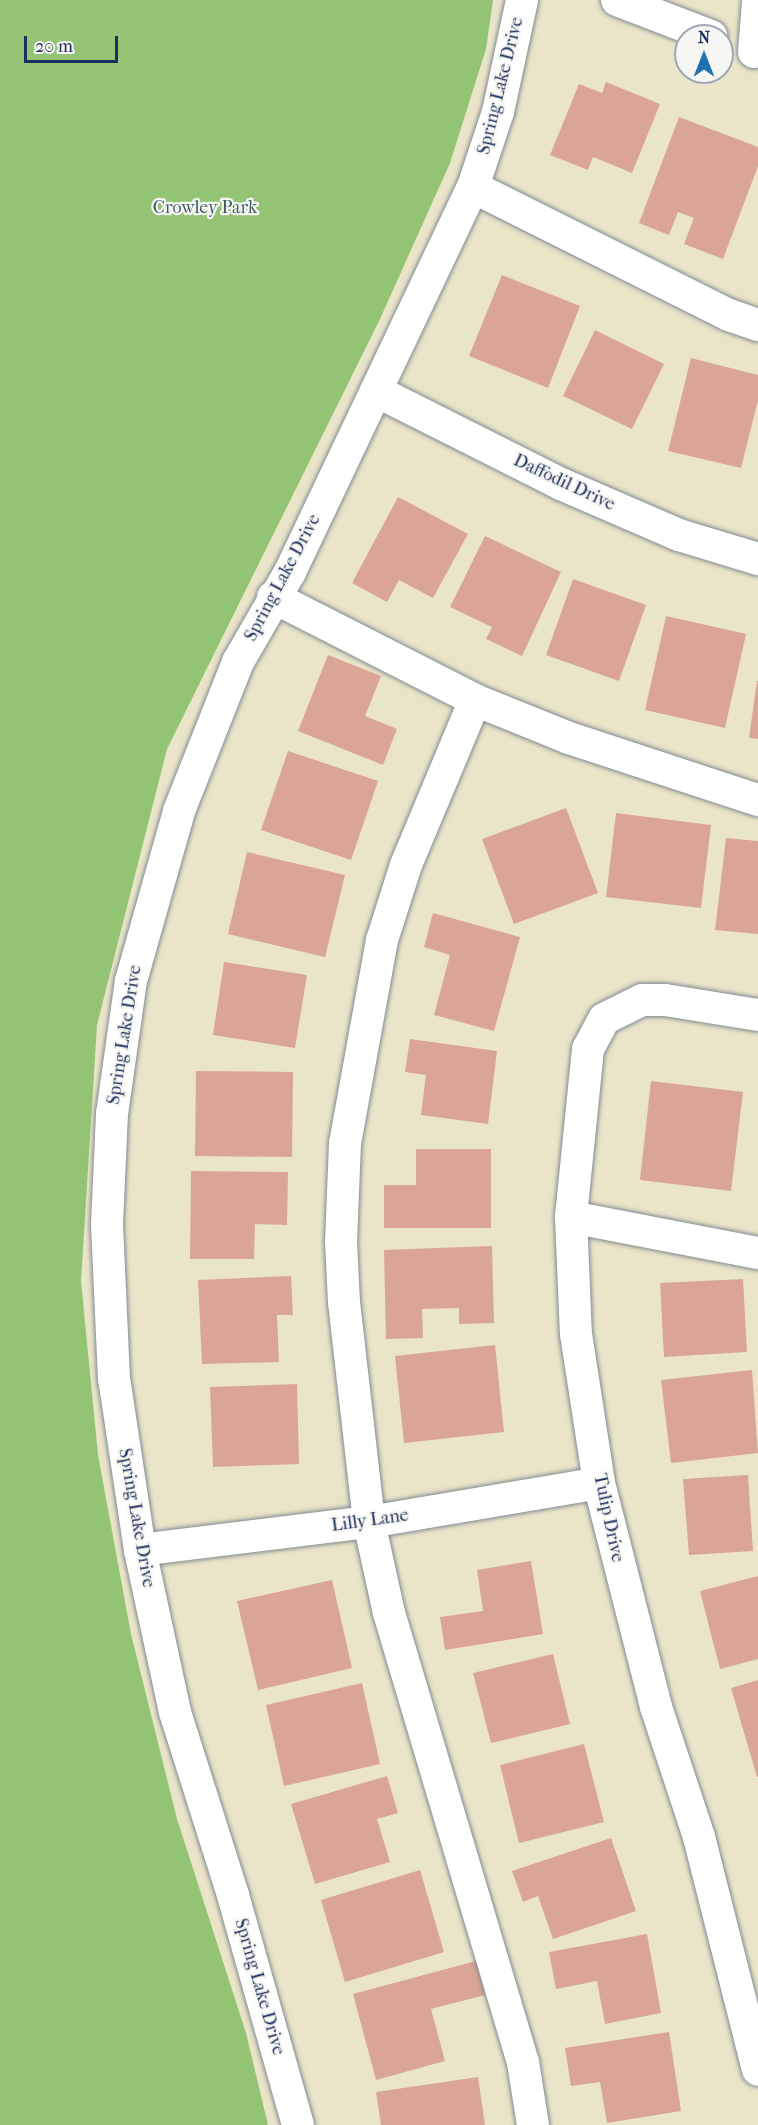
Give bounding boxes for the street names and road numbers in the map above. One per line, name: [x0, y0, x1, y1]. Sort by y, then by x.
street label: Spring Lake Drive: [473, 15, 529, 157]
street label: Daffodil Drive: [510, 450, 618, 516]
street label: Spring Lake Drive: [240, 511, 326, 645]
street label: Spring Lake Drive: [103, 964, 147, 1106]
street label: Spring Lake Drive: [113, 1447, 159, 1589]
street label: Tulip Drive: [588, 1472, 628, 1564]
street label: Lilly Lane: [330, 1505, 410, 1537]
street label: Spring Lake Drive: [229, 1916, 289, 2058]

